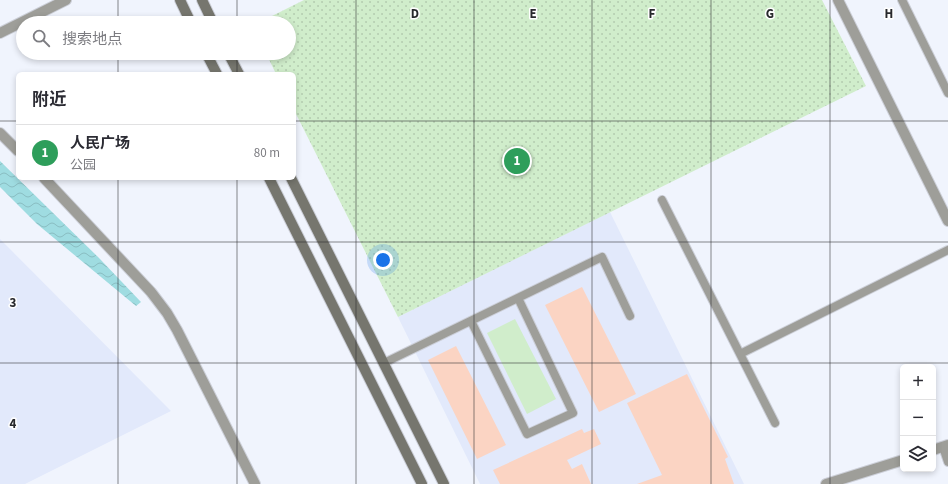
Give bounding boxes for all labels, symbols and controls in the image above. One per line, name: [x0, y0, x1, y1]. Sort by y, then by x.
text: D: [411, 5, 419, 23]
text: E: [529, 5, 537, 23]
text: F: [649, 5, 656, 23]
text: G: [766, 5, 774, 23]
text: H: [885, 5, 893, 23]
search box: [16, 16, 296, 60]
icon: search: [30, 27, 52, 49]
text: 搜索地点: [62, 29, 122, 50]
text: 附近: [32, 88, 66, 112]
text: 人民广场: [70, 133, 130, 154]
text: 1: [42, 144, 48, 162]
text: 80 m: [254, 144, 280, 162]
pin: 1: [504, 146, 530, 176]
text: 公园: [70, 156, 96, 174]
your location: [373, 250, 393, 270]
text: 3: [10, 294, 17, 312]
map controls: [900, 364, 936, 472]
button: +: [900, 364, 936, 400]
button: −: [900, 400, 936, 436]
text: 4: [10, 415, 17, 433]
button: layers: [900, 436, 936, 472]

